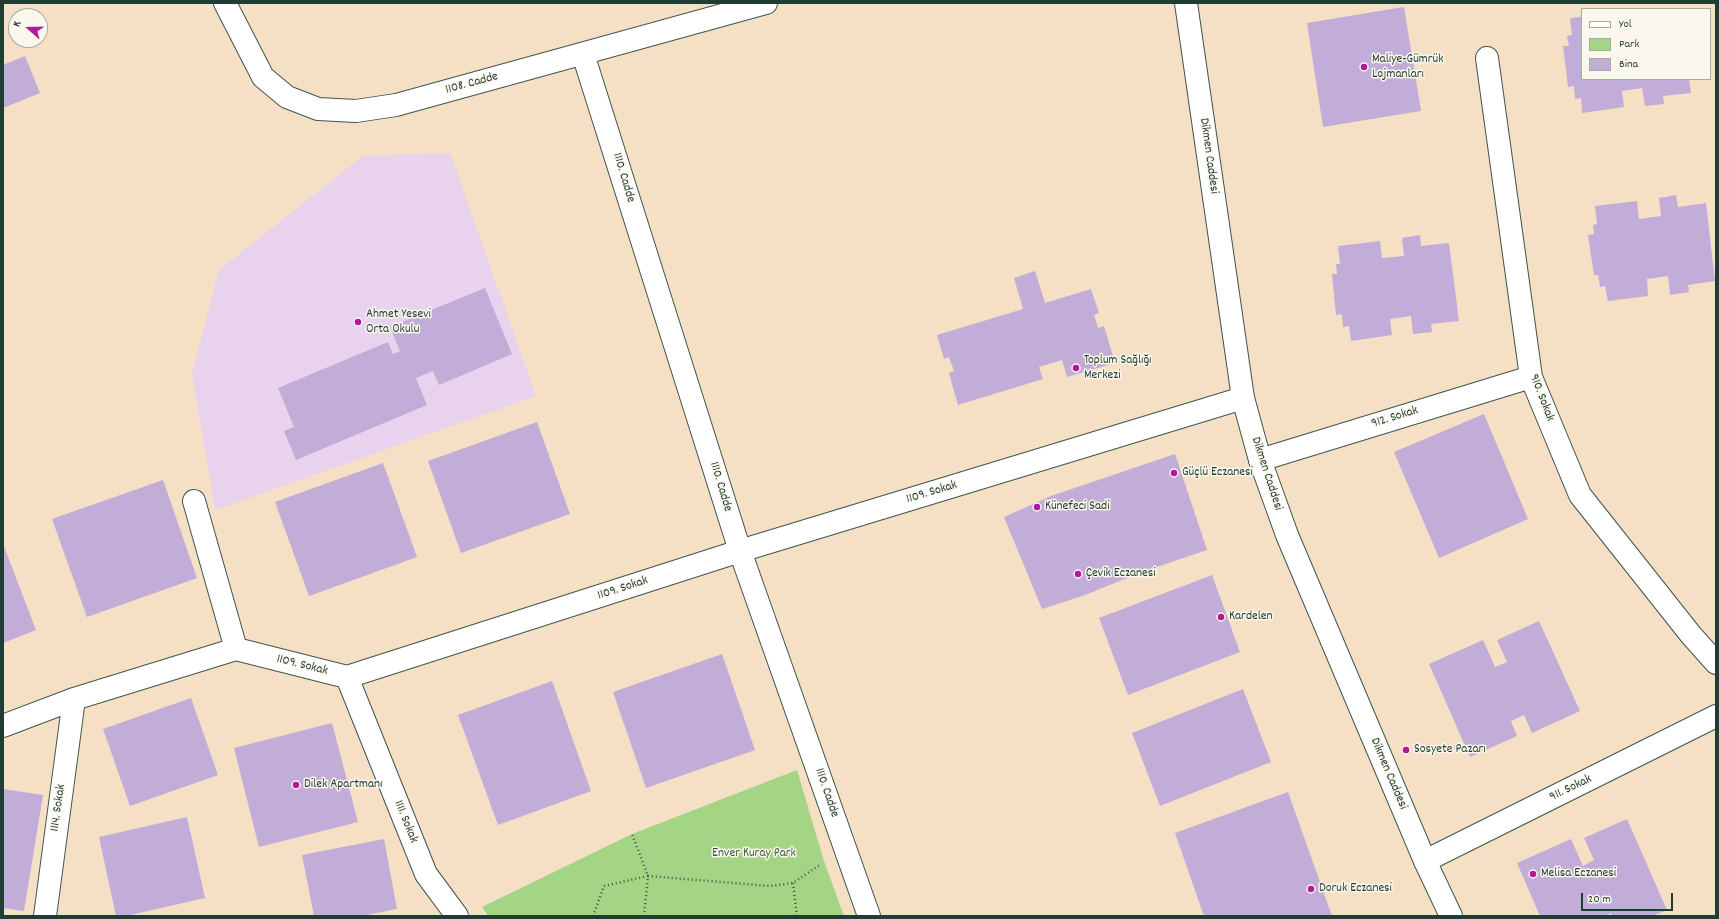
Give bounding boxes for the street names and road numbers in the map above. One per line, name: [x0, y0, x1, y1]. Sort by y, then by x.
street label: 1108. Cadde: [444, 70, 500, 98]
street label: Dikmen Caddesi: [1195, 117, 1221, 195]
street label: 1110. Cadde: [608, 151, 638, 205]
street label: 910. Sokak: [1525, 372, 1557, 424]
street label: 912. Sokak: [1370, 404, 1420, 432]
street label: Dikmen Caddesi: [1247, 435, 1285, 513]
street label: 1110. Cadde: [705, 460, 735, 514]
street label: 1109. Sokak: [905, 478, 959, 508]
street label: 1109. Sokak: [596, 574, 650, 604]
street label: 1109. Sokak: [275, 652, 329, 680]
street label: Dikmen Caddesi: [1366, 736, 1410, 812]
street label: 1110. Cadde: [810, 766, 842, 820]
street label: 911. Sokak: [1547, 772, 1595, 806]
street label: 1114. Sokak: [48, 783, 70, 833]
street label: 1111. Sokak: [389, 798, 421, 846]

